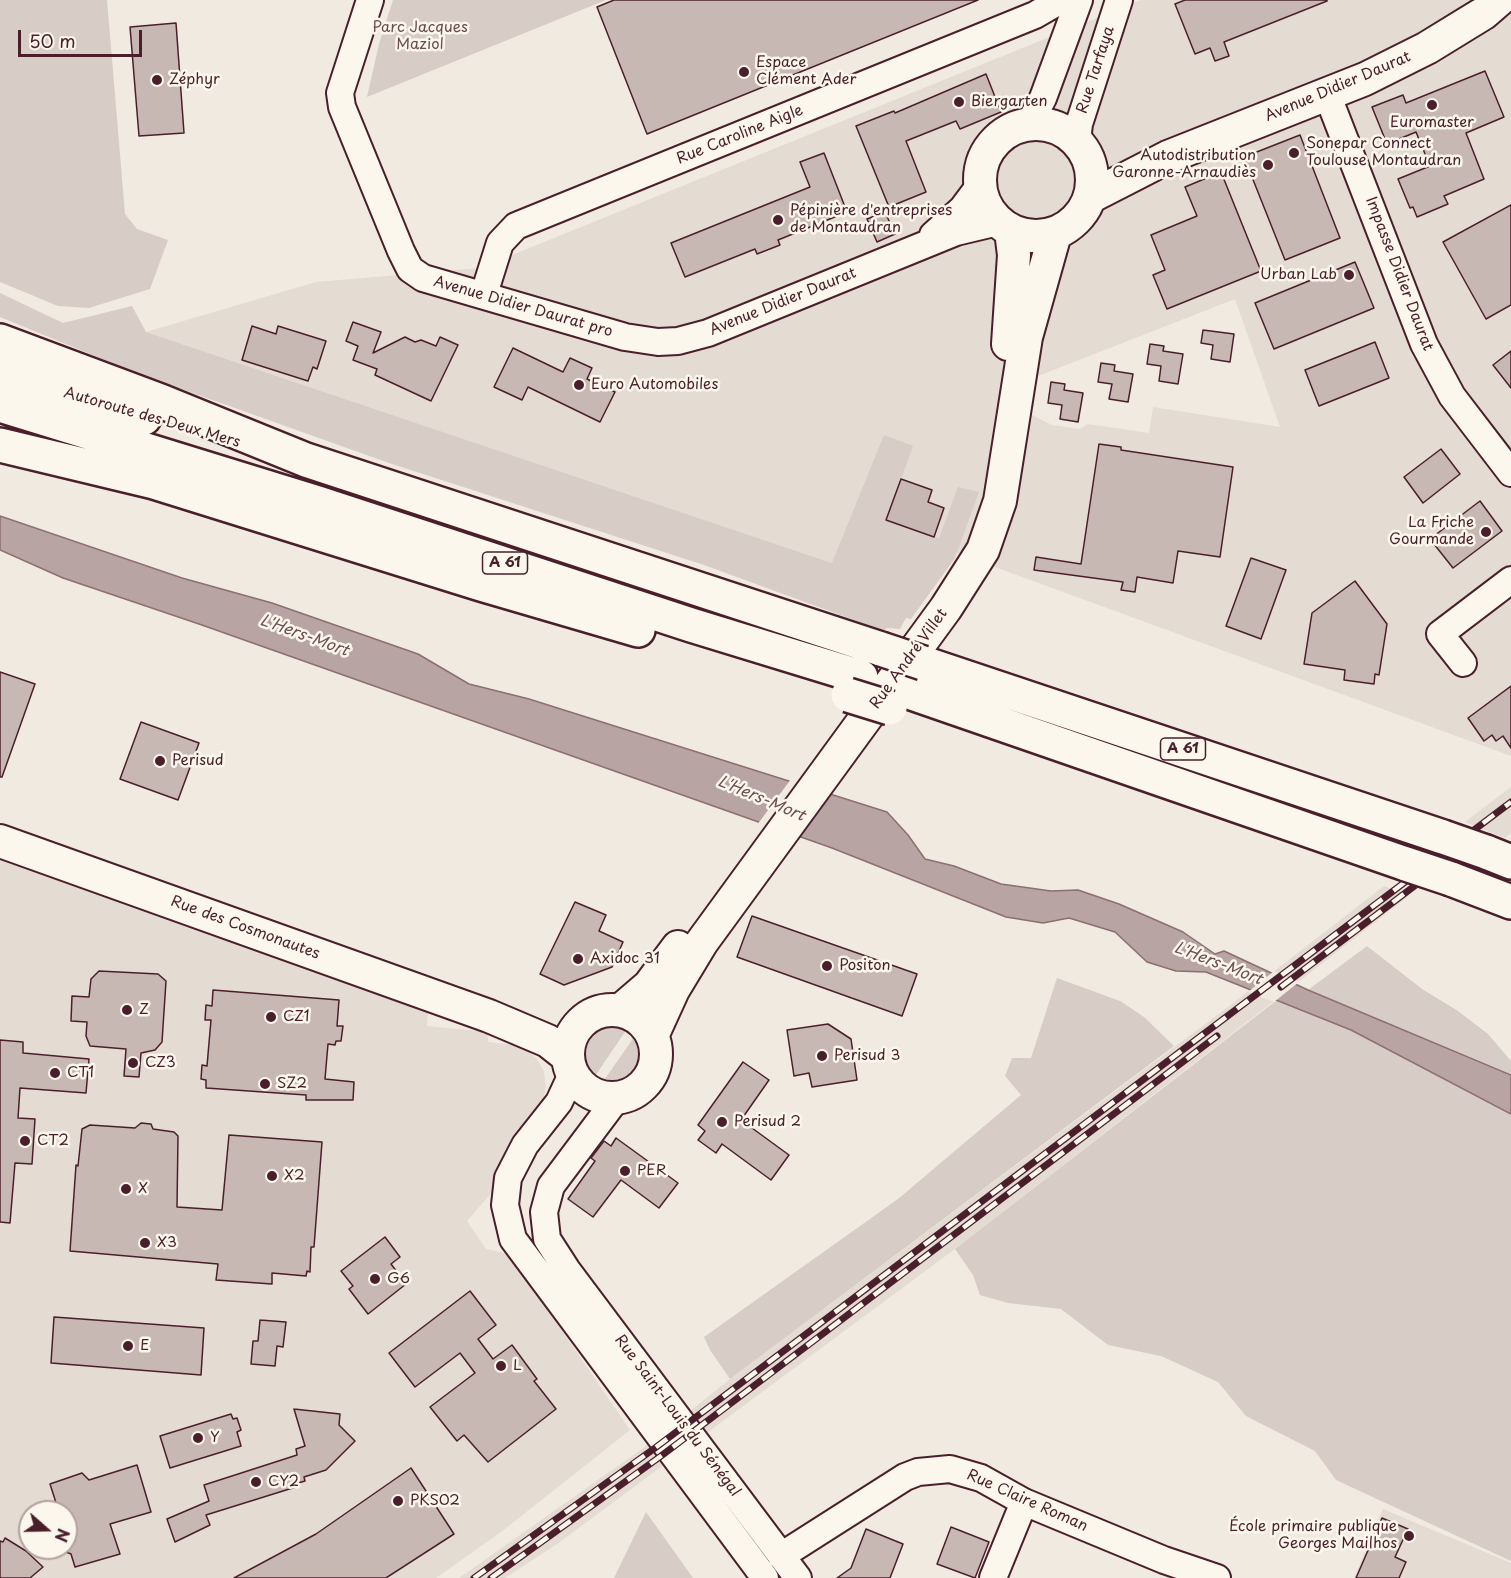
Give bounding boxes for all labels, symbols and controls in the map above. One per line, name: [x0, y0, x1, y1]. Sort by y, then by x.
scale bar: [21, 18, 146, 56]
park label: Parc Jacques Maziol: [372, 19, 468, 54]
street label: Rue Tarfaya: [1073, 24, 1119, 116]
text: 50 m: [29, 27, 76, 54]
street label: Avenue Didier Daurat: [1262, 48, 1414, 126]
place label: Espace Clément Ader: [756, 54, 856, 89]
marker: Espace Clément Ader: [737, 65, 751, 79]
place label: Zéphyr: [169, 71, 220, 89]
marker: Zéphyr: [150, 73, 164, 87]
place label: Biergarten: [971, 93, 1048, 111]
marker: Biergarten: [952, 95, 966, 109]
marker: Euromaster: [1425, 98, 1439, 112]
street label: Rue Caroline Aigle: [674, 101, 806, 169]
place label: Euromaster: [1390, 114, 1474, 132]
place label: Sonepar Connect Toulouse Montaudran: [1306, 135, 1461, 170]
marker: Sonepar Connect Toulouse Montaudran: [1287, 146, 1301, 160]
place label: Autodistribution Garonne-Arnaudiès: [1112, 147, 1256, 182]
marker: Autodistribution Garonne-Arnaudiès: [1261, 158, 1275, 172]
street label: Impasse Didier Daurat: [1361, 194, 1437, 354]
place label: Pépinière d'entreprises de Montaudran: [790, 202, 952, 237]
marker: Pépinière d'entreprises de Montaudran: [771, 213, 785, 227]
street label: Avenue Didier Daurat: [707, 264, 859, 340]
place label: Urban Lab: [1260, 266, 1337, 284]
marker: Urban Lab: [1342, 268, 1356, 282]
street label: Avenue Didier Daurat pro: [431, 273, 615, 341]
place label: Euro Automobiles: [591, 376, 718, 394]
marker: Euro Automobiles: [572, 378, 586, 392]
street label: Autoroute des Deux Mers: [62, 384, 242, 452]
place label: La Friche Gourmande: [1389, 514, 1474, 549]
marker: La Friche Gourmande: [1479, 525, 1493, 539]
road number: A 61: [482, 552, 528, 574]
street label: Rue André Villet: [867, 605, 951, 713]
water label: L'Hers-Mort: [257, 611, 351, 661]
road number: A 61: [1160, 738, 1206, 760]
place label: Perisud: [172, 752, 224, 770]
marker: Perisud: [153, 754, 167, 768]
water label: L'Hers-Mort: [715, 772, 807, 826]
street label: Rue des Cosmonautes: [168, 893, 322, 963]
water label: L'Hers-Mort: [1171, 938, 1265, 990]
place label: Axidoc 31: [590, 950, 660, 968]
marker: Axidoc 31: [571, 952, 585, 966]
place label: Positon: [839, 957, 891, 975]
marker: Positon: [820, 959, 834, 973]
place label: Z: [139, 1001, 149, 1019]
marker: Z: [120, 1003, 134, 1017]
place label: CZ1: [283, 1008, 310, 1026]
marker: CZ1: [264, 1010, 278, 1024]
place label: Perisud 3: [834, 1047, 900, 1065]
marker: Perisud 3: [815, 1049, 829, 1063]
place label: CZ3: [145, 1054, 176, 1072]
marker: CZ3: [126, 1056, 140, 1070]
place label: CT1: [67, 1064, 94, 1082]
marker: CT1: [48, 1066, 62, 1080]
place label: SZ2: [277, 1075, 307, 1093]
marker: SZ2: [258, 1077, 272, 1091]
place label: Perisud 2: [734, 1113, 801, 1131]
marker: Perisud 2: [715, 1115, 729, 1129]
place label: CT2: [37, 1132, 69, 1150]
marker: CT2: [18, 1134, 32, 1148]
place label: PER: [637, 1162, 667, 1180]
marker: PER: [618, 1164, 632, 1178]
place label: X2: [284, 1167, 305, 1185]
marker: X2: [265, 1169, 279, 1183]
place label: X: [138, 1180, 148, 1198]
marker: X: [119, 1182, 133, 1196]
place label: X3: [157, 1234, 177, 1252]
marker: X3: [138, 1236, 152, 1250]
place label: G6: [387, 1270, 410, 1288]
marker: G6: [368, 1272, 382, 1286]
street label: Rue Saint-Louis du Sénégal: [610, 1332, 744, 1500]
place label: E: [140, 1337, 149, 1355]
marker: E: [121, 1339, 135, 1353]
place label: L: [513, 1357, 522, 1375]
marker: L: [494, 1359, 508, 1373]
place label: Y: [210, 1429, 220, 1447]
marker: Y: [191, 1431, 205, 1445]
street label: Rue Claire Roman: [964, 1466, 1090, 1536]
place label: CY2: [268, 1473, 299, 1491]
marker: CY2: [249, 1475, 263, 1489]
place label: PKS02: [410, 1492, 460, 1510]
marker: PKS02: [391, 1494, 405, 1508]
north arrow: [18, 1500, 78, 1560]
place label: École primaire publique Georges Mailhos: [1229, 1518, 1397, 1553]
text: N: [50, 1525, 76, 1546]
marker: École primaire publique Georges Mailhos: [1402, 1529, 1416, 1543]

